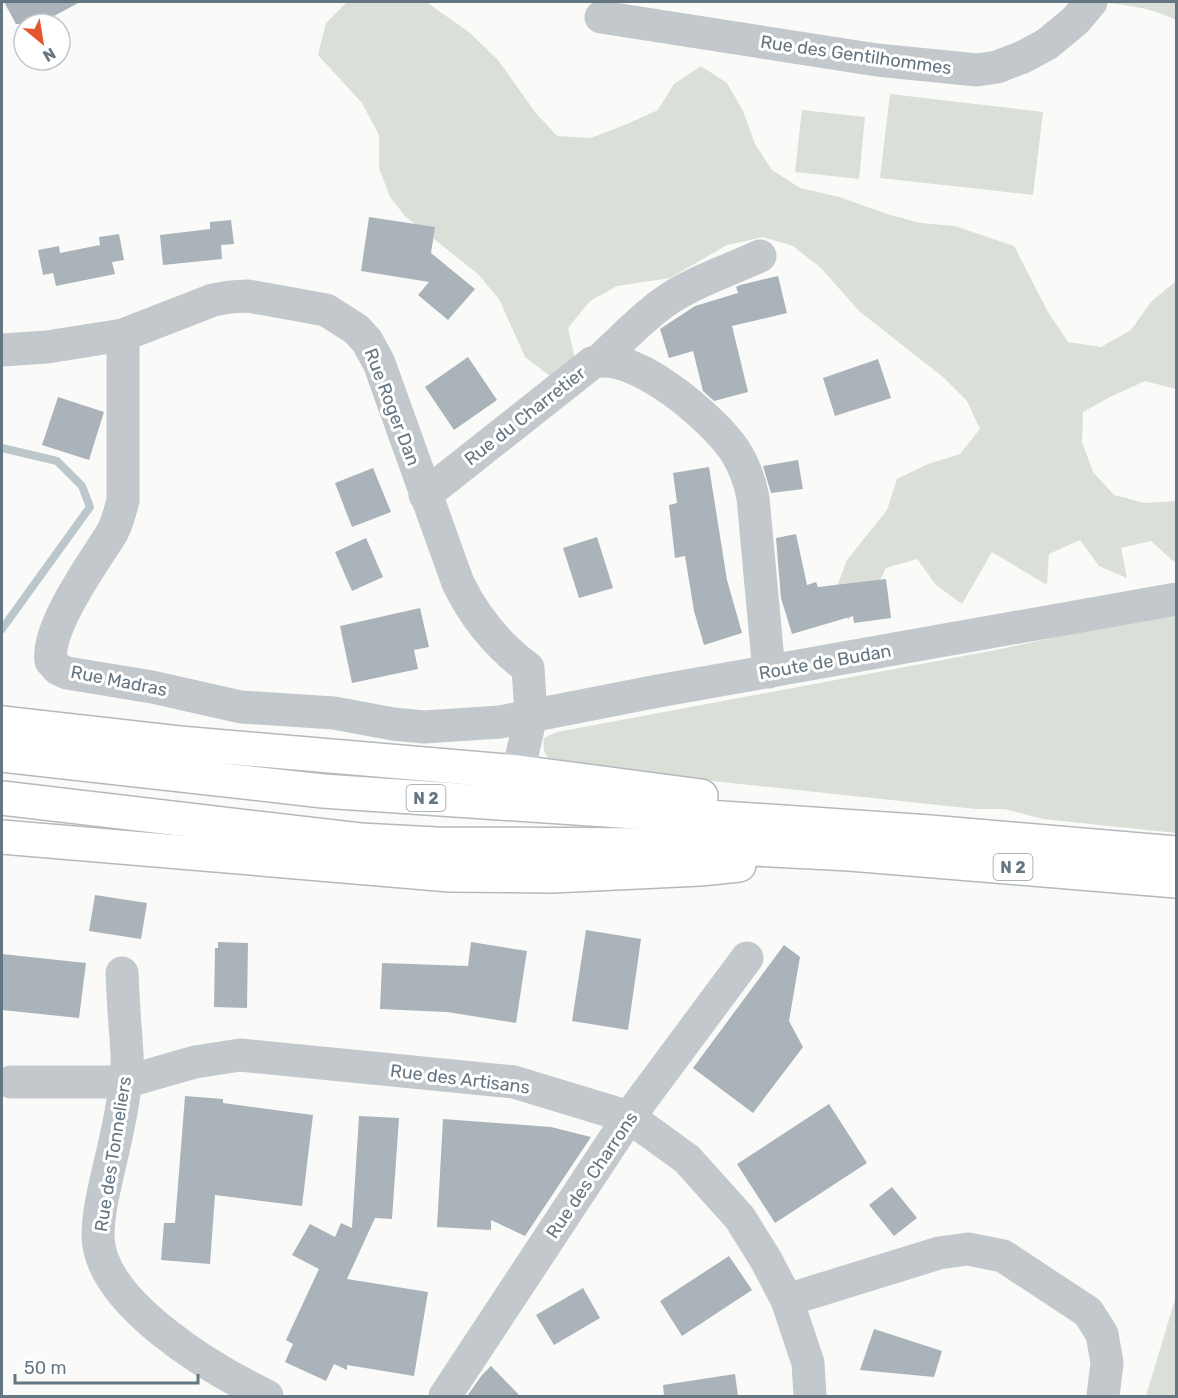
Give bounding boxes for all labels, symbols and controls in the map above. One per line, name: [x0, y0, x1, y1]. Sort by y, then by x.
north arrow: [12, 12, 72, 72]
street label: Rue des Gentilhommes: [759, 31, 953, 79]
text: N: [40, 43, 59, 66]
street label: Rue Roger Dan: [360, 345, 424, 469]
street label: Rue du Charretier: [460, 362, 590, 470]
street label: Route de Budan: [757, 640, 893, 684]
street label: Rue Madras: [69, 661, 169, 701]
road number: N 2: [406, 785, 446, 811]
road number: N 2: [994, 854, 1032, 880]
street label: Rue des Artisans: [389, 1060, 531, 1098]
street label: Rue des Tonneliers: [90, 1075, 136, 1233]
street label: Rue des Charrons: [541, 1107, 643, 1243]
scale bar: [15, 1347, 198, 1385]
text: 50 m: [24, 1357, 67, 1379]

